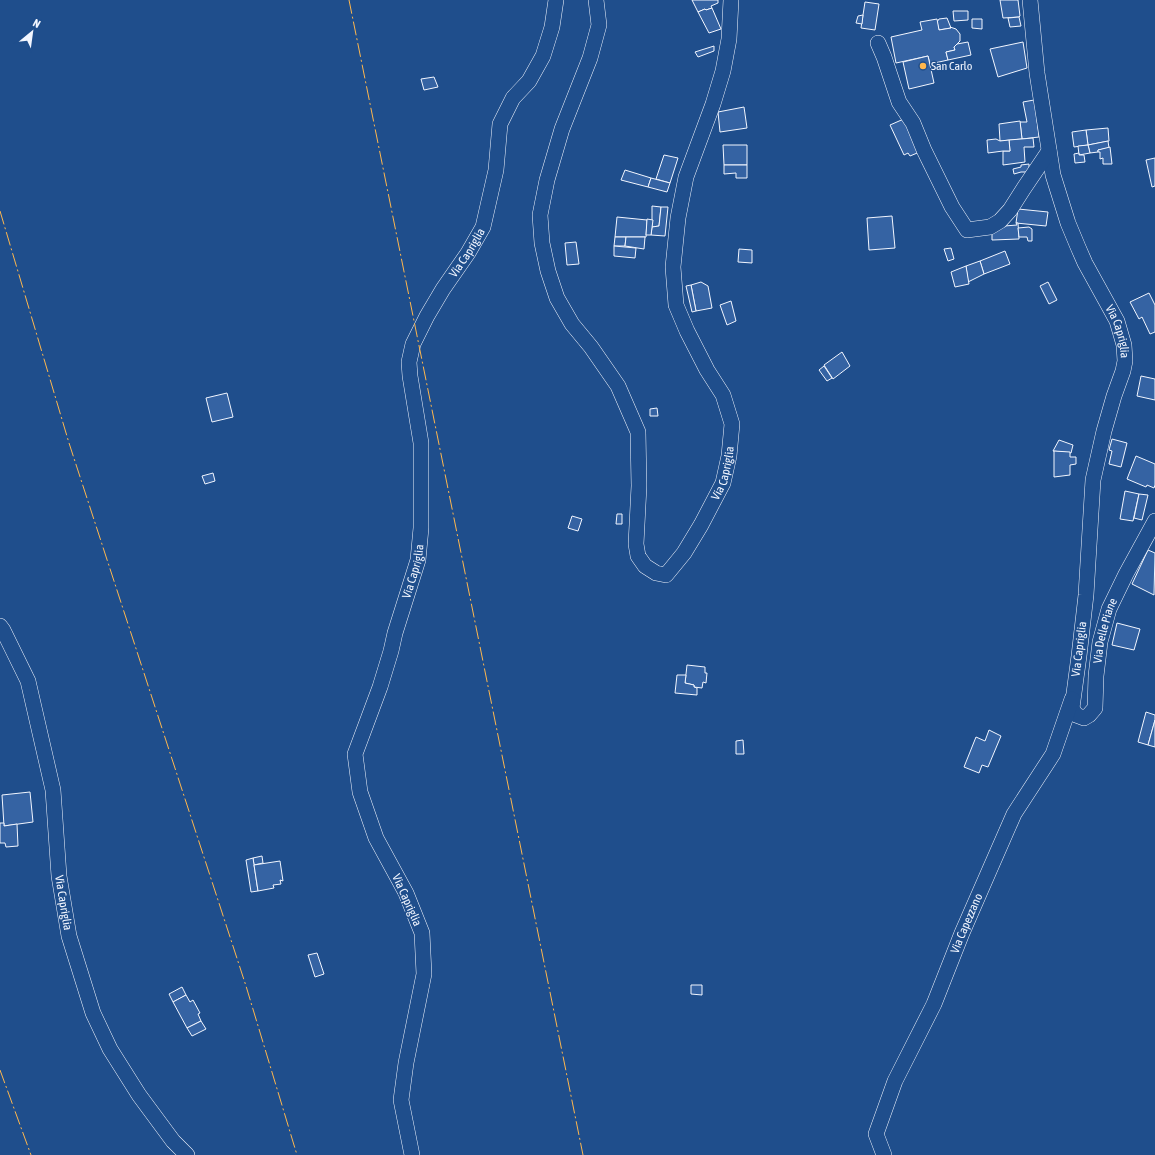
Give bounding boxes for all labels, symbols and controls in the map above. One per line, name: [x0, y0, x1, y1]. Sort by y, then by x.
north arrow: [12, 12, 52, 52]
text: N: [31, 16, 43, 30]
place label: San Carlo: [931, 59, 973, 73]
marker: San Carlo: [918, 61, 928, 71]
street label: Via Capriglia: [446, 226, 488, 280]
street label: Via Capriglia: [1102, 302, 1132, 359]
street label: Via Capriglia: [708, 446, 737, 502]
street label: Via Capriglia: [399, 544, 426, 600]
street label: Via Delle Piane: [1091, 596, 1120, 664]
street label: Via Capriglia: [1069, 621, 1089, 677]
street label: Via Capriglia: [389, 872, 425, 928]
street label: Via Capriglia: [52, 874, 75, 931]
street label: Via Capezzano: [948, 891, 986, 955]

